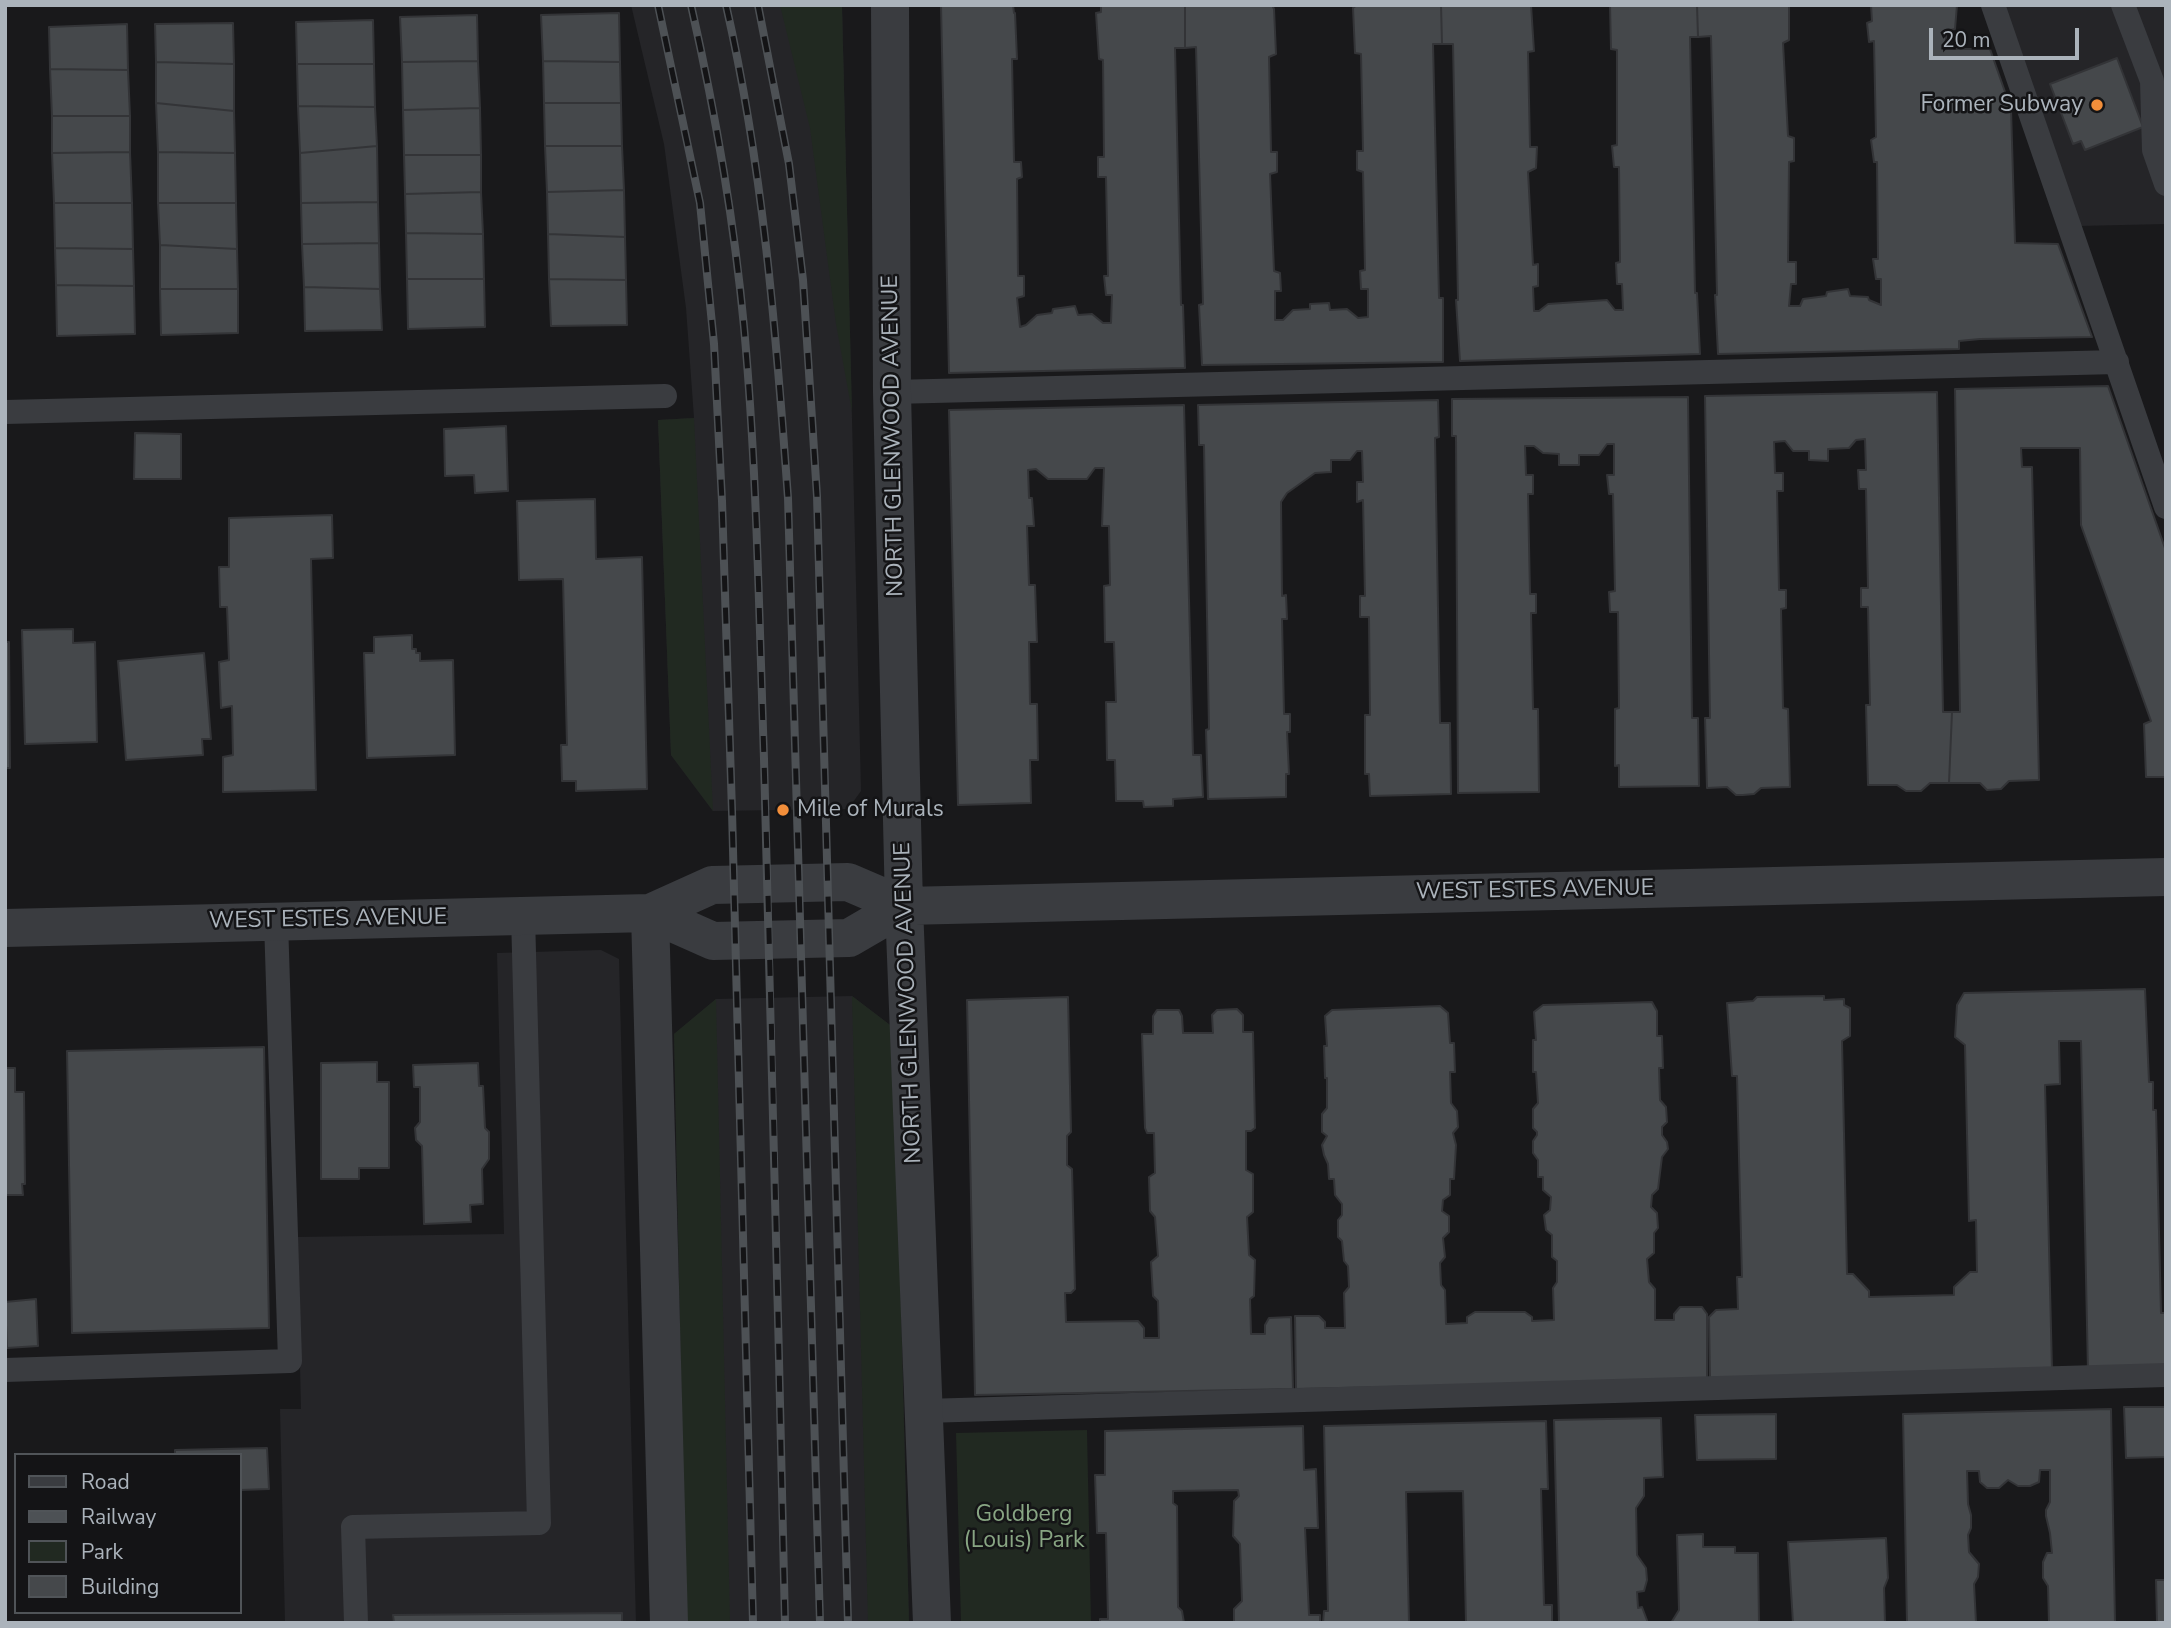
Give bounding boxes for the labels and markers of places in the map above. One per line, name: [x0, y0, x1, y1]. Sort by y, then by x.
place label: Former Subway: [1920, 91, 2083, 119]
marker: Former Subway: [2089, 97, 2105, 113]
place label: Mile of Murals: [797, 796, 944, 824]
marker: Mile of Murals: [775, 802, 791, 818]

